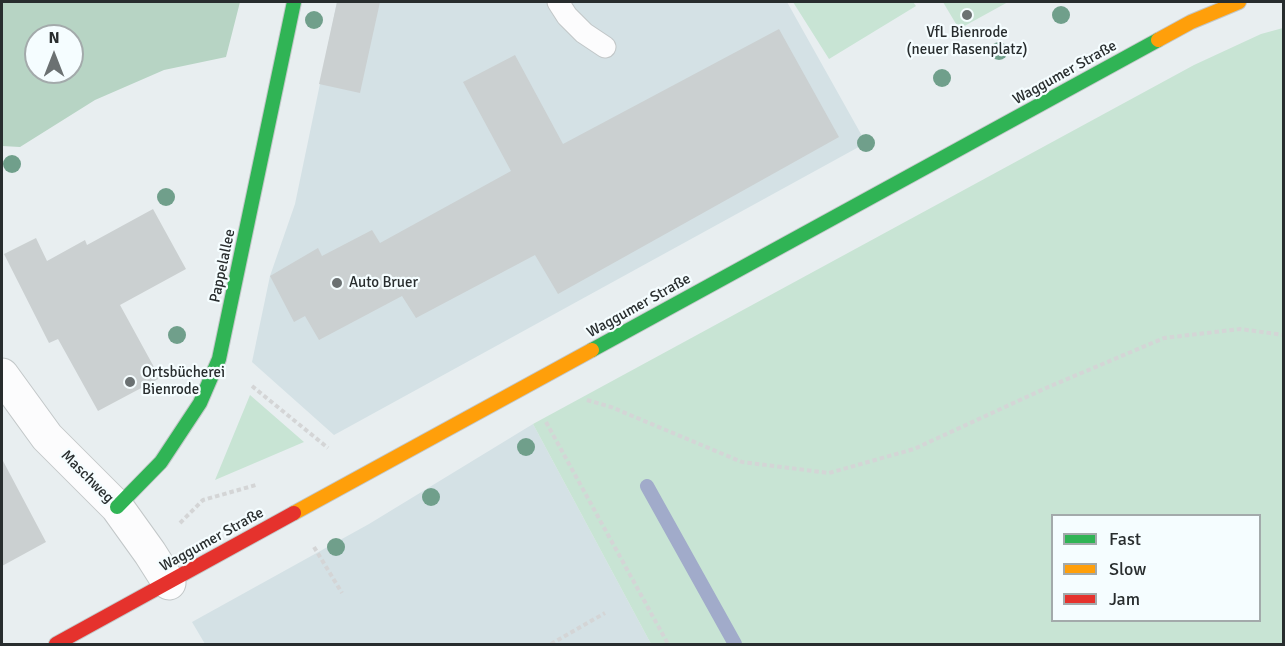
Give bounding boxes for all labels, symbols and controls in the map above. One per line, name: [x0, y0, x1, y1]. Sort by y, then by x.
marker: VfL Bienrode (neuer Rasenplatz): [960, 8, 974, 22]
north arrow: [24, 24, 84, 84]
place label: VfL Bienrode (neuer Rasenplatz): [907, 24, 1027, 59]
text: N: [48, 28, 60, 48]
street label: Waggumer Straße: [1010, 37, 1120, 109]
street label: Pappelallee: [206, 228, 240, 304]
street label: Waggumer Straße: [584, 270, 694, 342]
place label: Auto Bruer: [349, 274, 418, 292]
marker: Auto Bruer: [330, 276, 344, 290]
place label: Ortsbücherei Bienrode: [142, 364, 225, 399]
marker: Ortsbücherei Bienrode: [123, 375, 137, 389]
street label: Maschweg: [57, 447, 117, 507]
street label: Waggumer Straße: [157, 504, 267, 576]
legend: [1051, 514, 1261, 622]
text: Fast: [1109, 528, 1141, 550]
text: Slow: [1109, 558, 1146, 580]
text: Jam: [1109, 588, 1140, 610]

